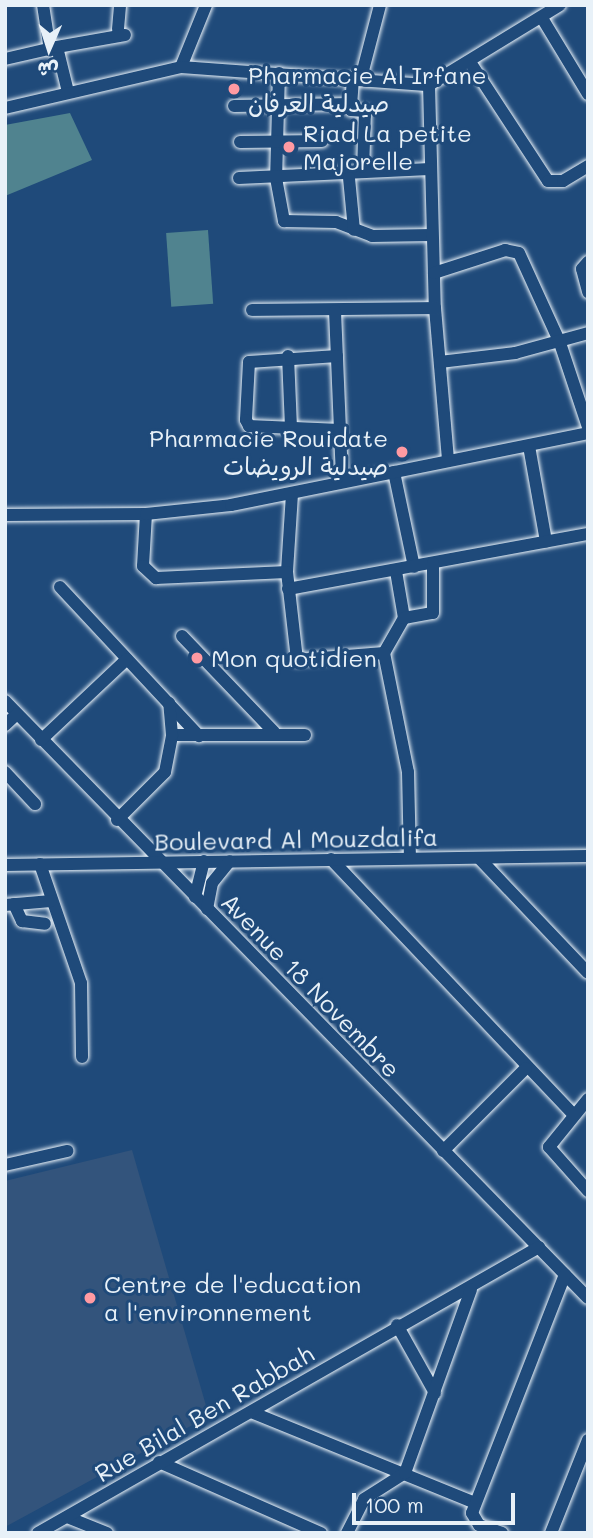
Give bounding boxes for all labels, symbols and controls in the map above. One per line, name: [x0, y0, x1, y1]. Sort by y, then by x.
north arrow: [14, 14, 84, 84]
text: ش: [37, 57, 59, 84]
place label: Pharmacie Al Irfane صيدلية العرفان: [248, 61, 487, 117]
marker: Pharmacie Al Irfane صيدلية العرفان: [226, 81, 242, 97]
place label: Riad La petite Majorelle: [303, 119, 472, 175]
marker: Riad La petite Majorelle: [281, 139, 297, 155]
place label: Pharmacie Rouidate صيدلية الرويضات: [149, 424, 388, 480]
marker: Pharmacie Rouidate صيدلية الرويضات: [394, 444, 410, 460]
place label: Mon quotidien: [211, 644, 377, 672]
marker: Mon quotidien: [189, 650, 205, 666]
street label: Boulevard Al Mouzdalifa: [154, 822, 438, 856]
street label: Avenue 18 Novembre: [216, 887, 406, 1083]
place label: Centre de l'education a l'environnement: [104, 1270, 361, 1326]
marker: Centre de l'education a l'environnement: [82, 1290, 98, 1306]
street label: Rue Bilal Ben Rabbah: [89, 1339, 319, 1487]
scale bar: [355, 1478, 518, 1522]
text: 100 m: [365, 1491, 424, 1518]

